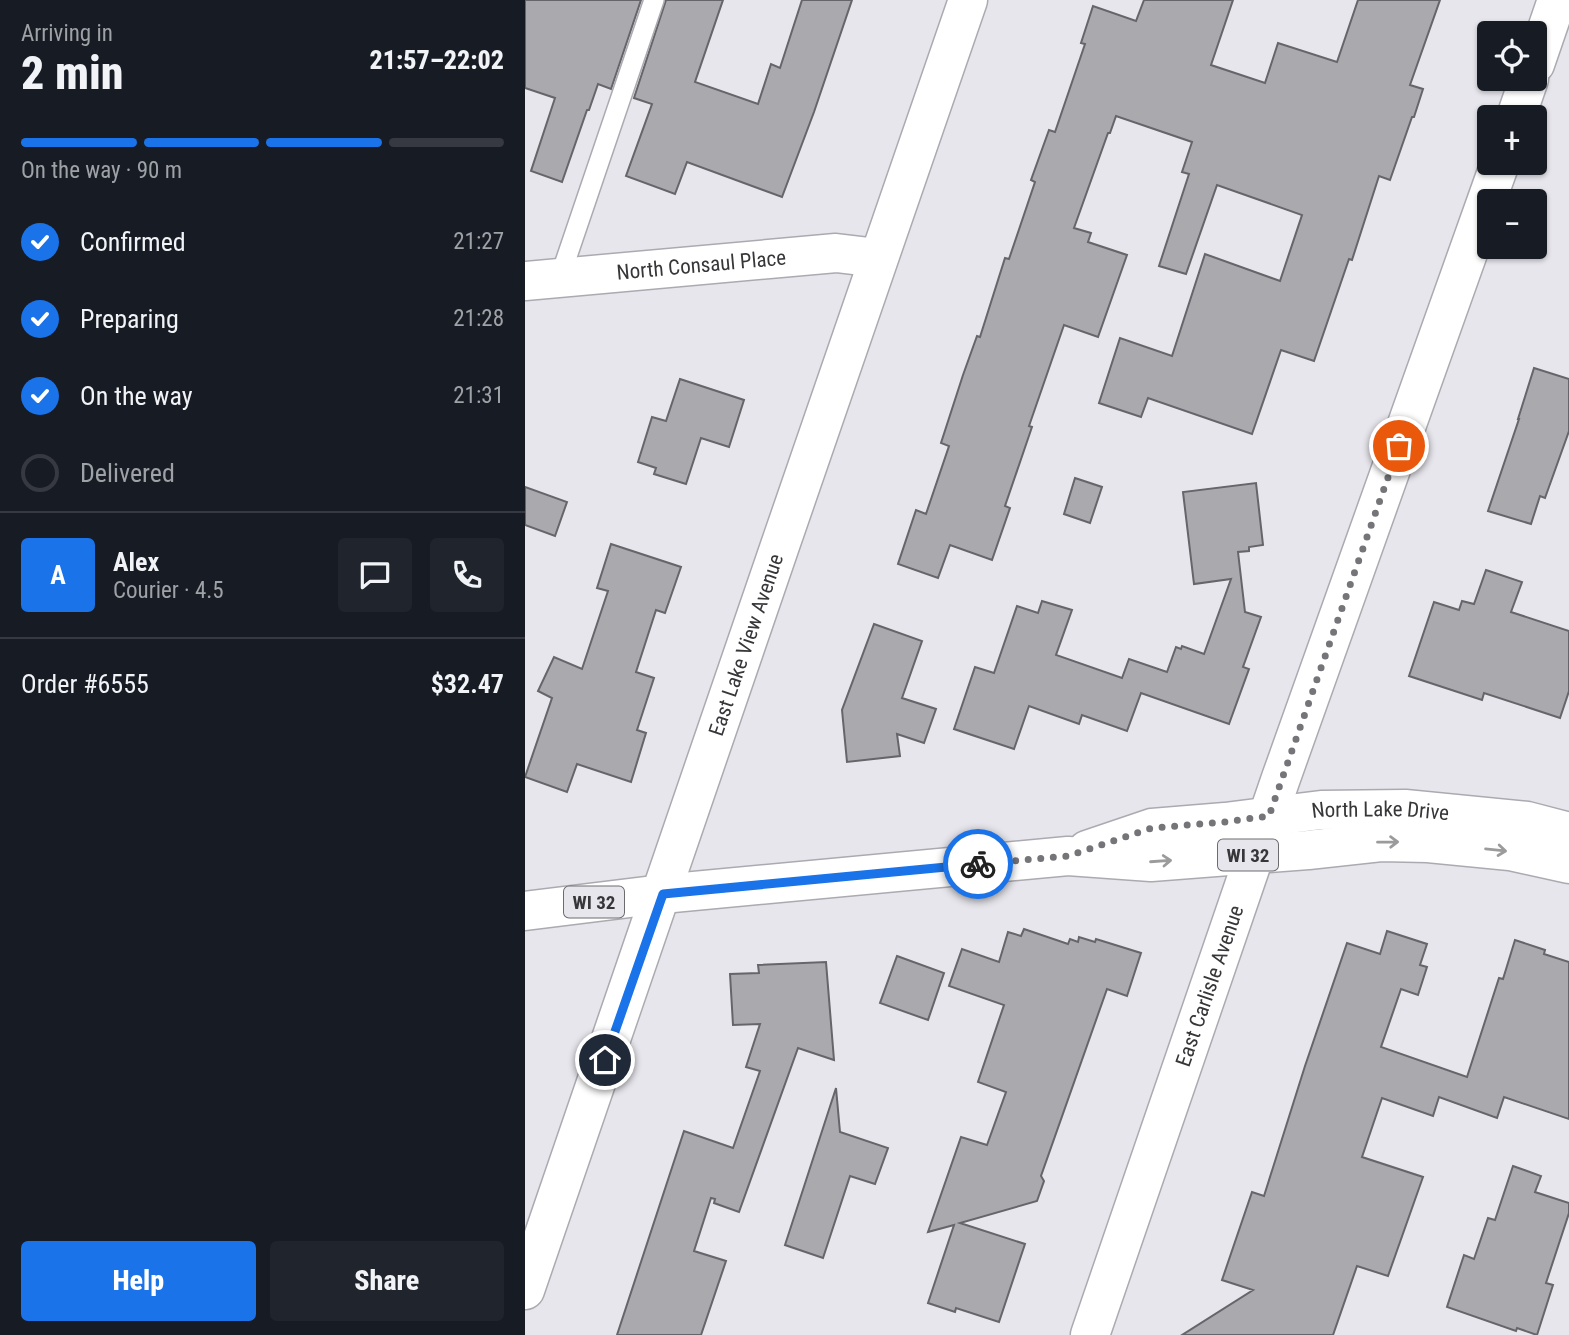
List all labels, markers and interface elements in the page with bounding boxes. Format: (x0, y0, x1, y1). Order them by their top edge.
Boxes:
text: Arriving in (21, 20, 113, 47)
map controls (1477, 21, 1547, 259)
button: locate (1477, 21, 1547, 91)
text: 21:57–22:02 (370, 45, 504, 75)
text: 2 min (21, 46, 124, 100)
button: + (1477, 105, 1547, 175)
text: On the way · 90 m (21, 157, 182, 184)
button: − (1477, 189, 1547, 259)
icon: check (21, 223, 59, 261)
text: Confirmed (80, 227, 186, 257)
text: 21:27 (453, 228, 504, 255)
street label: North Consaul Place (616, 246, 787, 285)
icon: check (21, 300, 59, 338)
text: Preparing (80, 304, 179, 334)
text: 21:28 (453, 305, 504, 332)
icon: check (21, 377, 59, 415)
text: On the way (80, 381, 193, 411)
text: 21:31 (453, 382, 504, 409)
pin (1369, 416, 1429, 476)
icon: bag (1380, 427, 1418, 465)
text: Delivered (80, 458, 175, 488)
button: chat (338, 538, 412, 612)
button: phone (430, 538, 504, 612)
text: Alex (113, 547, 159, 577)
street label: East Lake View Avenue (704, 551, 788, 739)
text: A (50, 560, 66, 590)
text: Courier · 4.5 (113, 577, 224, 604)
text: Order #6555 (21, 669, 149, 699)
text: $32.47 (431, 669, 504, 699)
street label: North Lake Drive (1310, 797, 1450, 825)
courier (943, 829, 1013, 899)
one-way arrow (1376, 835, 1399, 849)
road number: WI 32 (1218, 840, 1278, 870)
one-way arrow (1484, 844, 1507, 857)
icon: bike (959, 845, 997, 883)
one-way arrow (1149, 854, 1172, 867)
road number: WI 32 (564, 887, 624, 918)
street label: East Carlisle Avenue (1171, 902, 1248, 1070)
pin (575, 1030, 635, 1090)
icon: home (586, 1041, 624, 1079)
button: Help (21, 1241, 256, 1321)
button: Share (270, 1241, 504, 1321)

